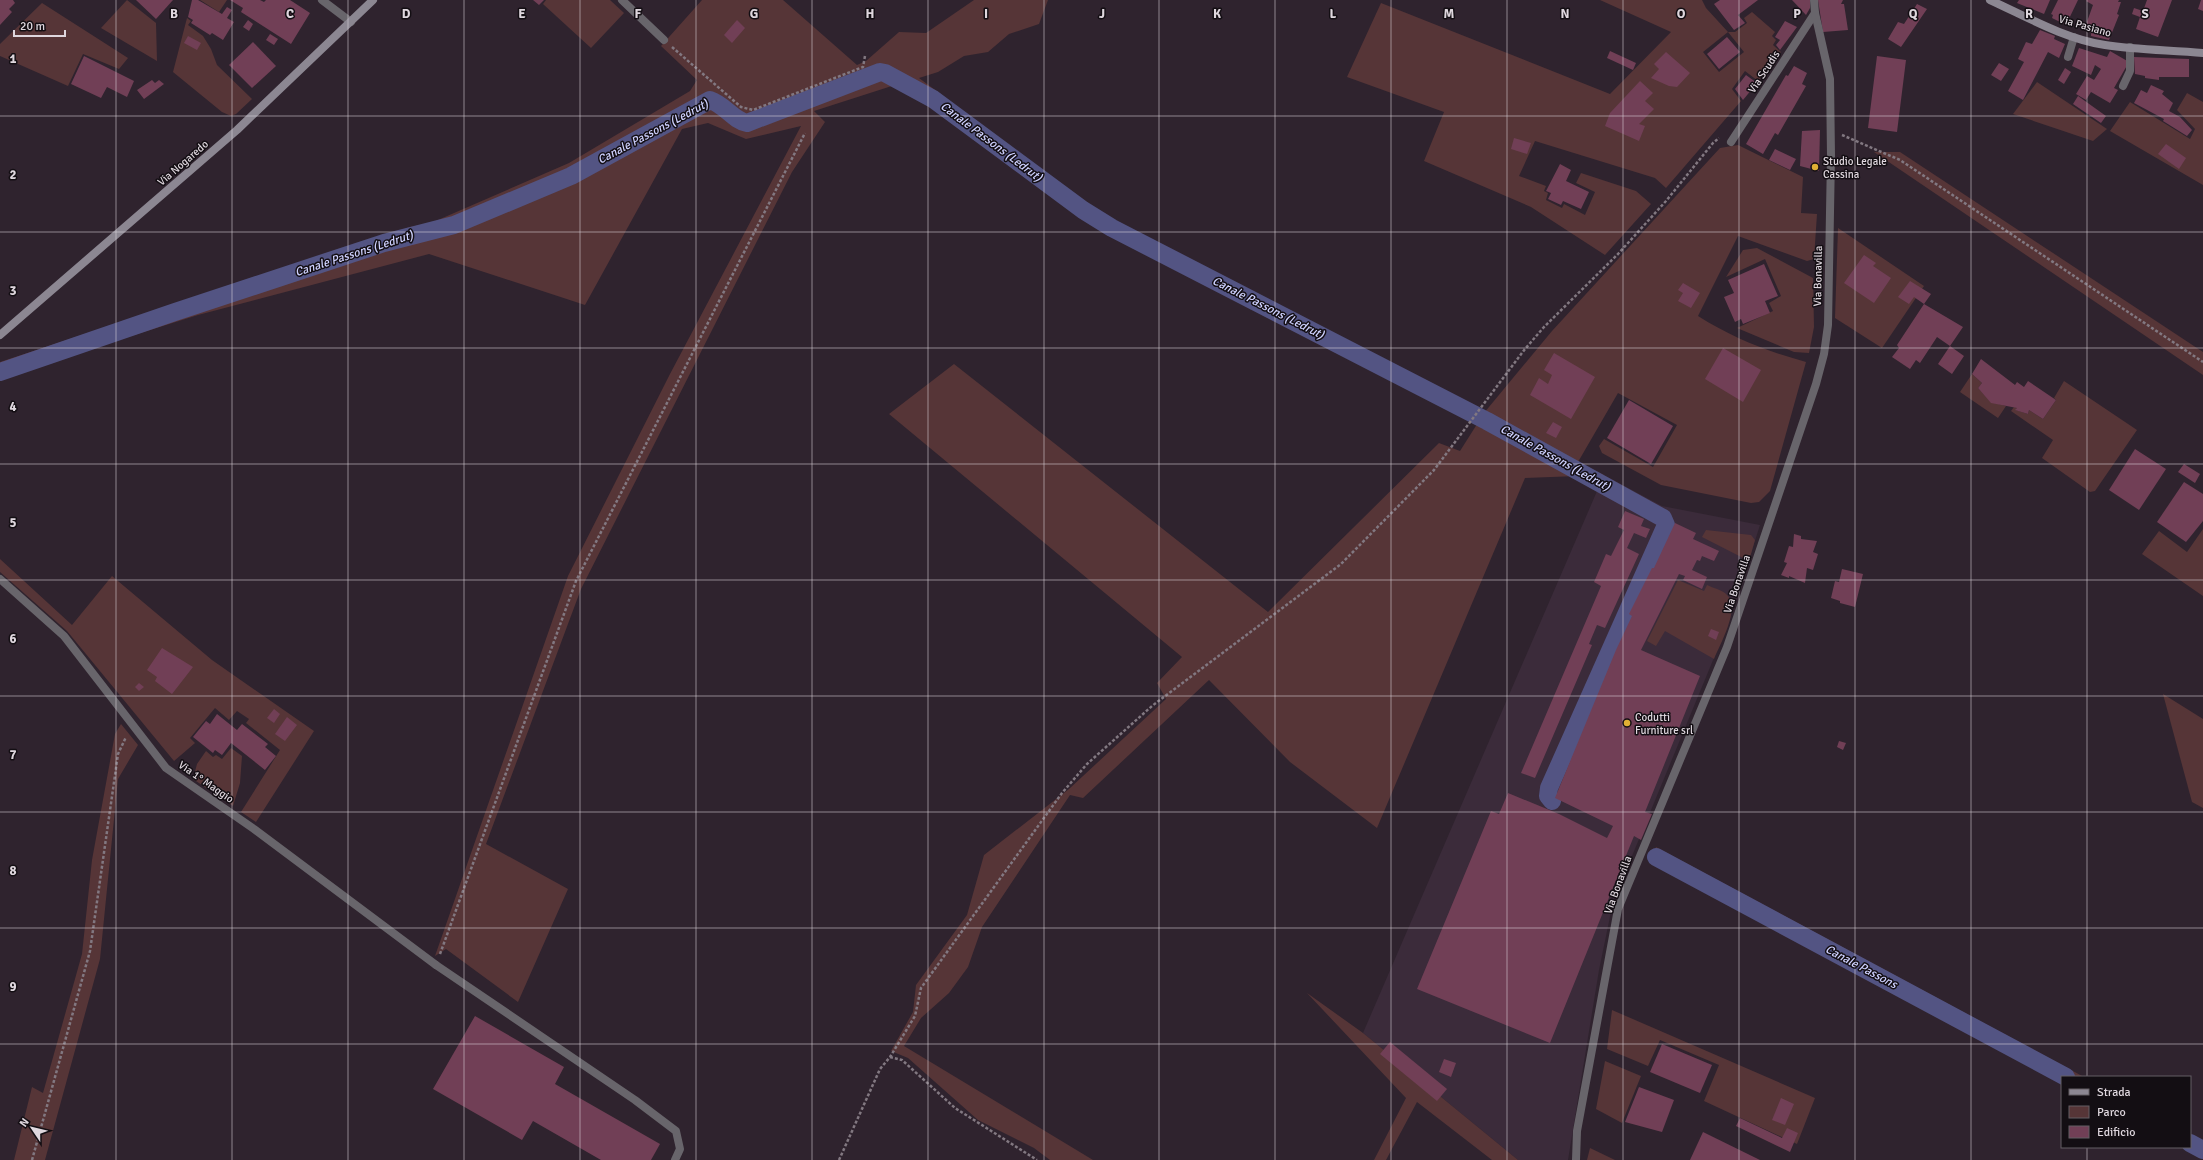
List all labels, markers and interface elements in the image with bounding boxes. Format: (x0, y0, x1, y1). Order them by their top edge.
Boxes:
text: B (170, 6, 178, 22)
text: C (286, 6, 294, 22)
text: D (402, 6, 411, 22)
text: E (518, 6, 526, 22)
text: F (635, 6, 642, 22)
text: G (750, 6, 758, 22)
text: H (866, 6, 874, 22)
text: I (984, 6, 988, 22)
text: J (1099, 6, 1105, 22)
text: K (1213, 6, 1221, 22)
text: L (1330, 6, 1337, 22)
text: M (1444, 6, 1455, 22)
text: N (1560, 6, 1570, 22)
text: O (1677, 6, 1686, 22)
text: P (1793, 6, 1801, 22)
text: Q (1909, 6, 1918, 22)
text: R (2025, 6, 2033, 22)
text: S (2141, 6, 2149, 22)
scale bar (14, 12, 65, 38)
street label: Via Pasiano (2057, 12, 2113, 40)
text: 20 m (20, 19, 45, 34)
street label: Via Scudis (1745, 48, 1783, 96)
text: 1 (9, 51, 17, 67)
water label: Canale Passons (Ledrut) (595, 96, 712, 168)
water label: Canale Passons (Ledrut) (937, 99, 1046, 186)
street label: Via Nogaredo (155, 137, 211, 188)
place label: Studio Legale Cassina (1823, 155, 1887, 181)
marker: Studio Legale Cassina (1810, 162, 1820, 172)
text: 2 (9, 167, 17, 183)
water label: Canale Passons (Ledrut) (293, 228, 416, 280)
street label: Via Bonavilla (1811, 245, 1825, 307)
water label: Canale Passons (Ledrut) (1210, 273, 1327, 343)
text: 3 (9, 283, 17, 299)
text: 4 (9, 399, 17, 415)
water label: Canale Passons (Ledrut) (1497, 422, 1613, 495)
text: 5 (9, 515, 17, 531)
street label: Via Bonavilla (1721, 553, 1753, 615)
text: 6 (9, 631, 17, 647)
place label: Codutti Furniture srl (1635, 711, 1693, 737)
marker: Codutti Furniture srl (1622, 718, 1632, 728)
text: 7 (9, 747, 17, 763)
street label: Via 1° Maggio (176, 758, 236, 806)
street label: Via Bonavilla (1601, 854, 1635, 916)
text: 8 (9, 863, 17, 879)
water label: Canale Passons (1823, 942, 1901, 993)
text: 9 (9, 979, 17, 995)
legend (2061, 1076, 2191, 1148)
text: Strada (2097, 1085, 2131, 1100)
text: Parco (2097, 1105, 2126, 1120)
north arrow (12, 1108, 52, 1148)
text: N (17, 1116, 32, 1129)
text: Edificio (2097, 1125, 2135, 1140)

